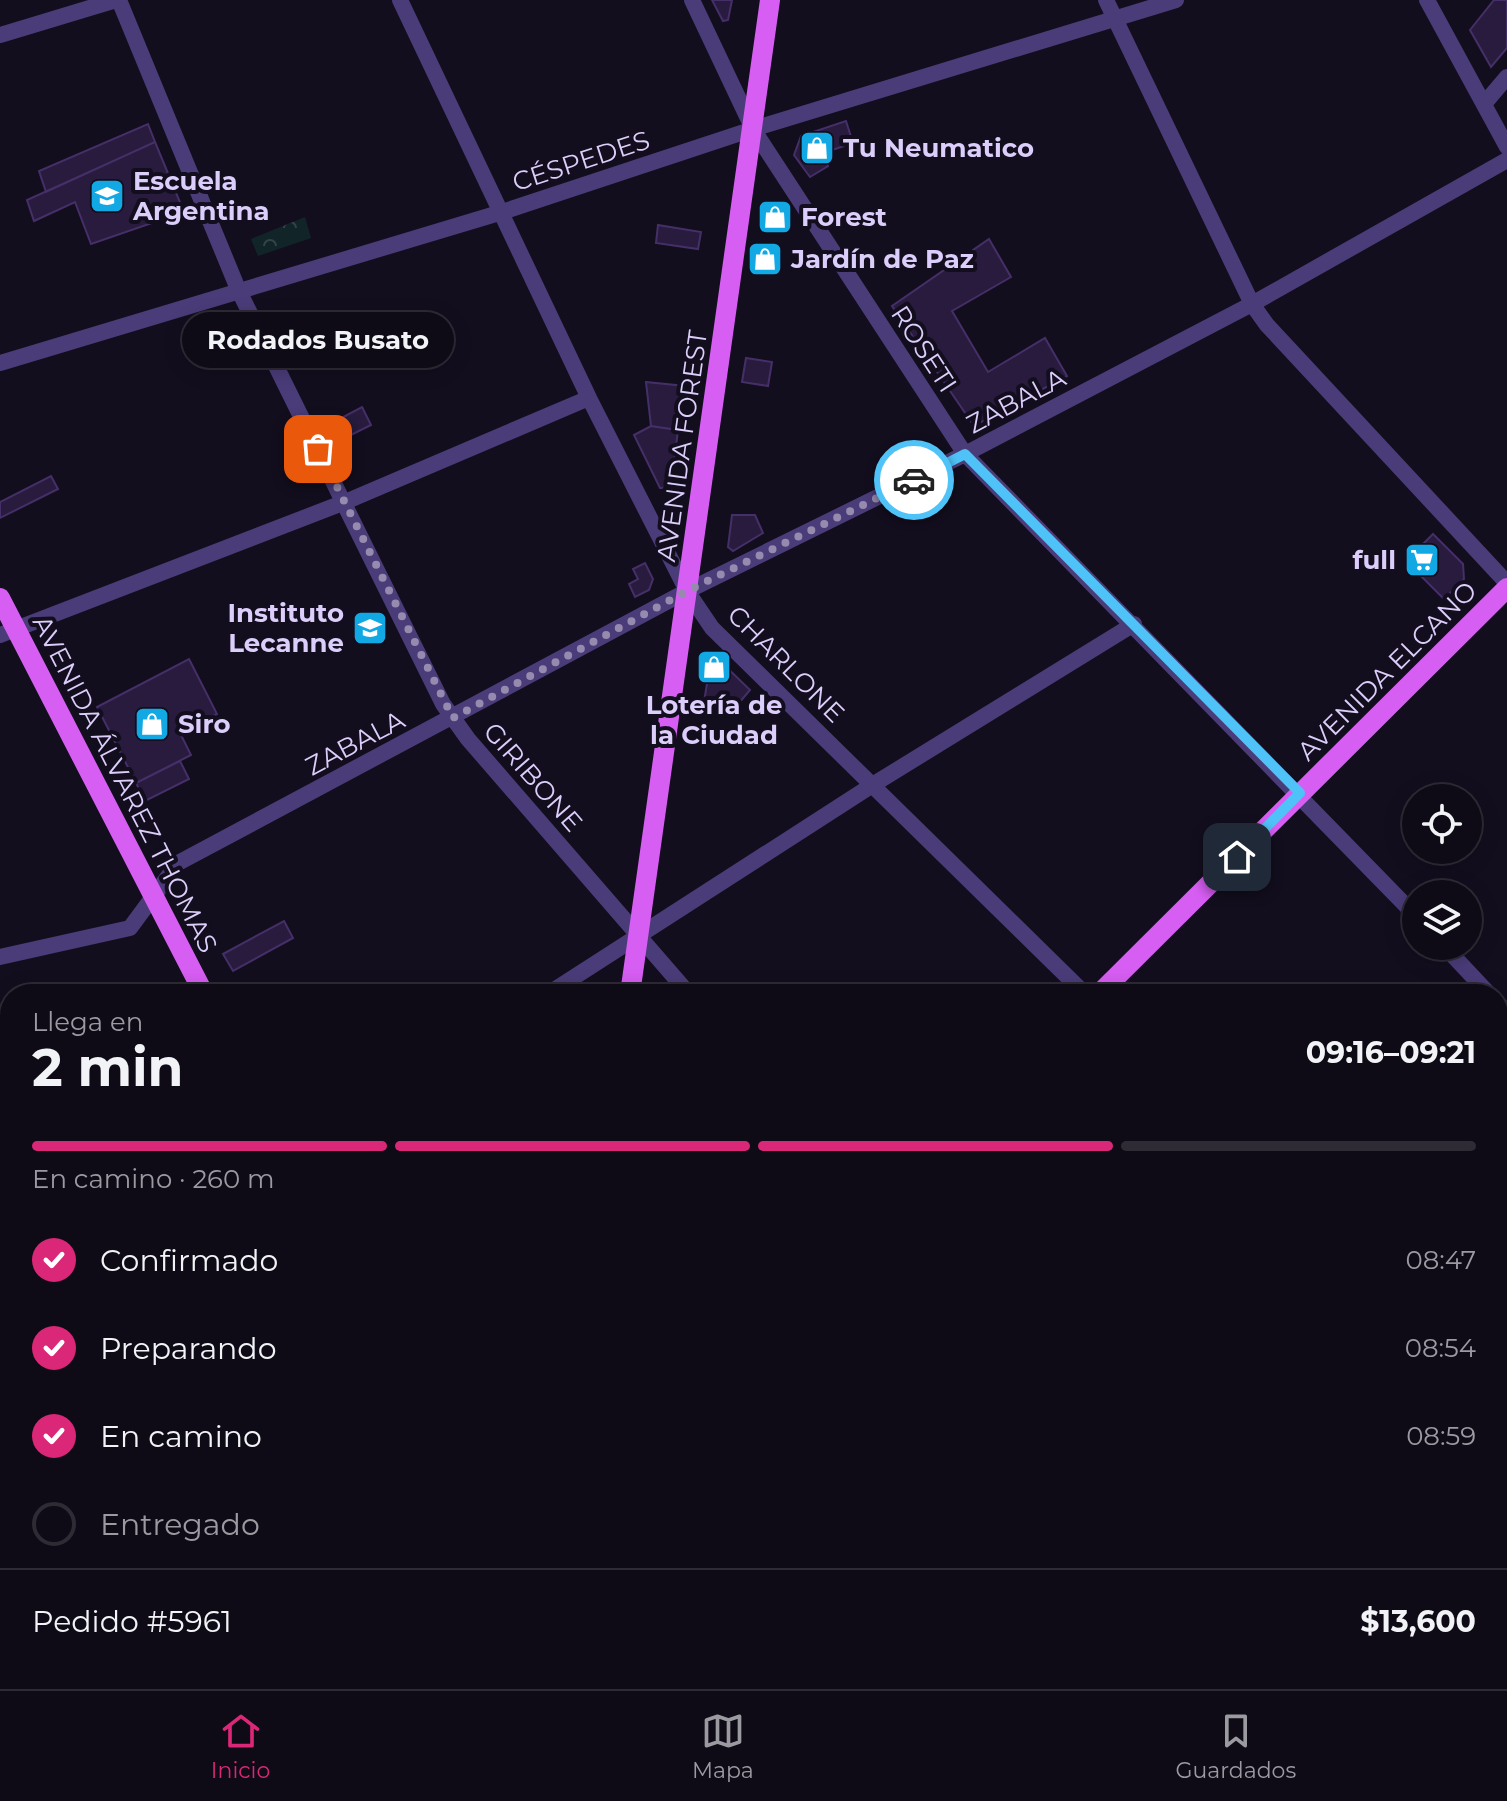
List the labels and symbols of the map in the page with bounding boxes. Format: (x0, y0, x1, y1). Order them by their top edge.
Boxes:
street label: CÉSPEDES (508, 124, 654, 198)
shop icon: Tu Neumatico (798, 129, 836, 167)
place label: Tu Neumatico (843, 132, 1034, 164)
place label: Escuela Argentina (132, 165, 270, 227)
school or university icon: Escuela Argentina (88, 177, 126, 215)
shop icon: Forest (756, 198, 794, 236)
place label: Forest (801, 201, 887, 233)
shop icon: Jardín de Paz (746, 240, 784, 278)
place label: Jardín de Paz (790, 243, 974, 275)
street label: ROSETI (884, 300, 964, 398)
callout: Rodados Busato (182, 313, 454, 369)
street label: AVENIDA FOREST (650, 328, 714, 564)
street label: ZABALA (961, 361, 1071, 440)
pin (284, 415, 352, 483)
courier (874, 440, 954, 520)
supermarket icon: full (1403, 541, 1441, 579)
place label: full (1352, 544, 1396, 576)
street label: AVENIDA ELCANO (1291, 575, 1483, 767)
place label: Instituto Lecanne (227, 597, 344, 659)
street label: CHARLONE (721, 599, 851, 729)
school or university icon: Instituto Lecanne (351, 609, 389, 647)
street label: AVENIDA ÁLVAREZ THOMAS (26, 610, 224, 958)
shop icon: Lotería de la Ciudad (695, 648, 733, 686)
place label: Lotería de la Ciudad (646, 689, 782, 751)
street label: ZABALA (300, 703, 410, 782)
shop icon: Siro (133, 705, 171, 743)
place label: Siro (178, 708, 230, 740)
street label: GIRIBONE (477, 716, 589, 838)
pin (1203, 823, 1271, 891)

